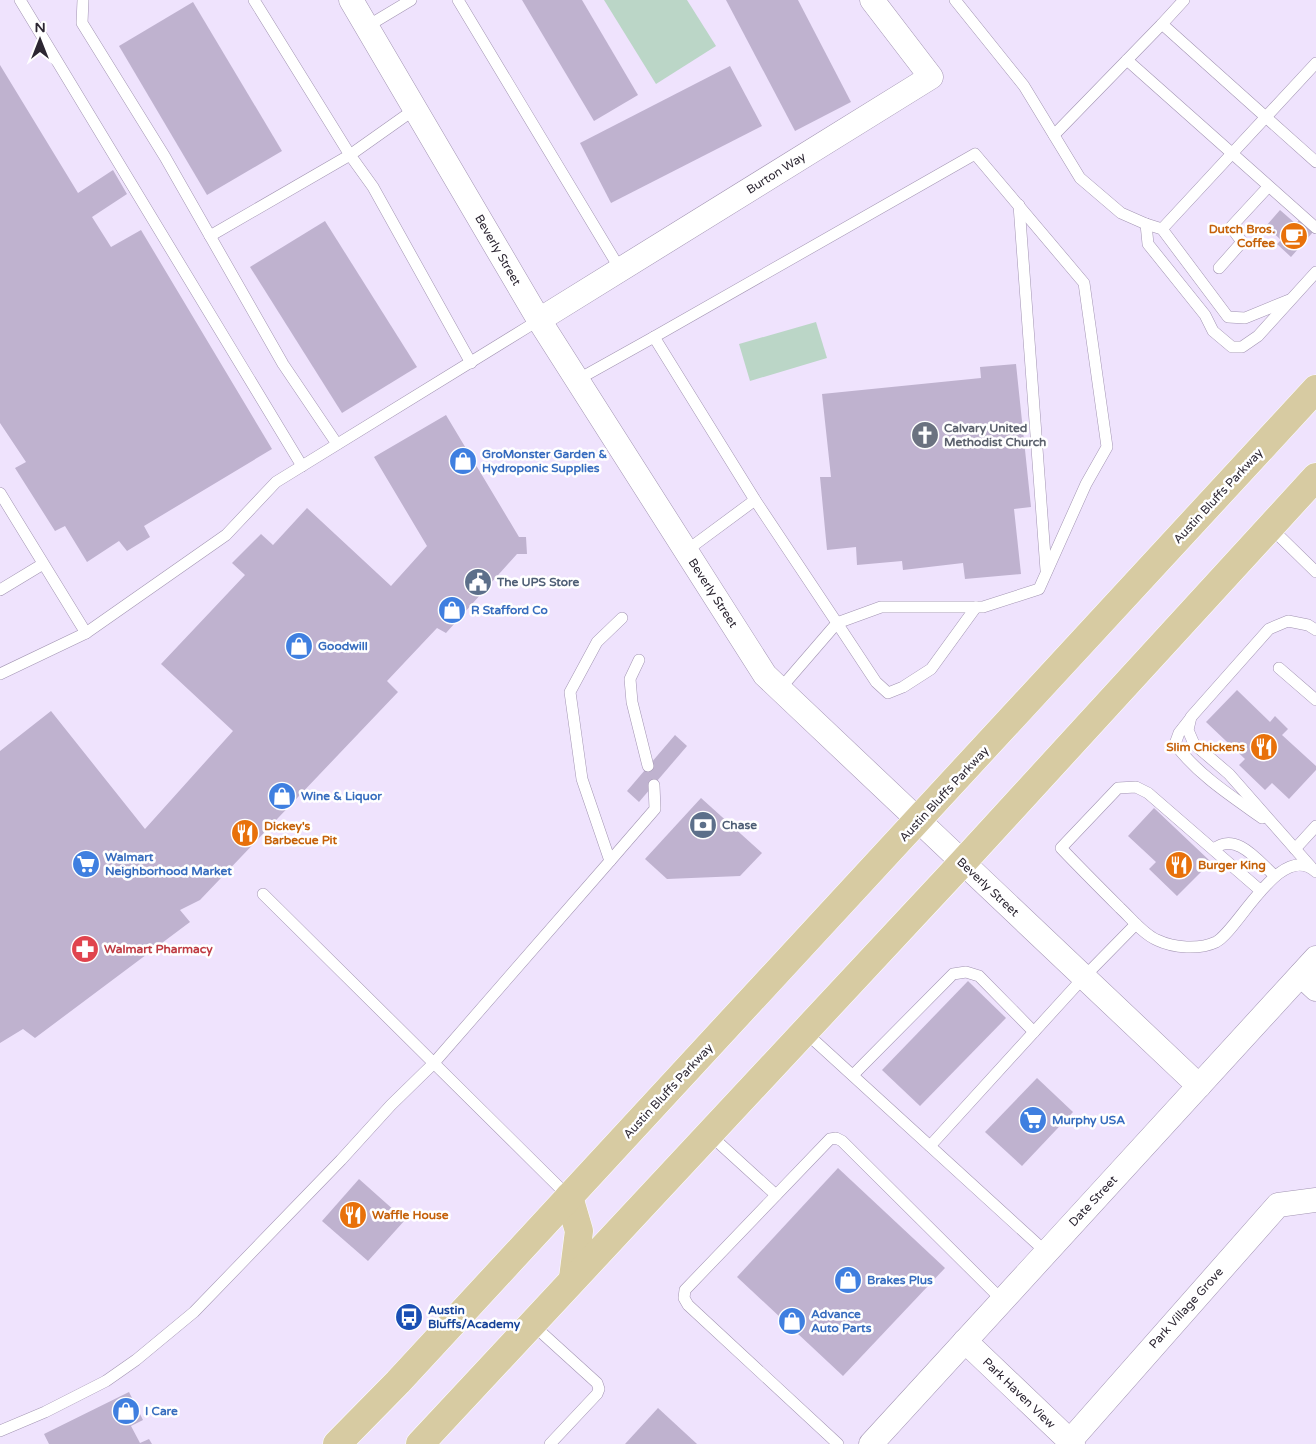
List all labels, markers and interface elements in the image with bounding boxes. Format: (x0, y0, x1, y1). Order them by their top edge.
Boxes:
north arrow (15, 15, 65, 65)
text: N (34, 19, 46, 36)
street label: Burton Way (744, 149, 809, 197)
street label: Beverly Street (472, 212, 524, 288)
cafe icon: Dutch Bros. Coffee (1279, 221, 1309, 251)
place label: Dutch Bros. Coffee (1209, 222, 1275, 250)
church icon: Calvary United Methodist Church (910, 420, 940, 450)
place label: Calvary United Methodist Church (944, 421, 1046, 449)
street label: Austin Bluffs Parkway (1170, 445, 1266, 546)
shop icon: GroMonster Garden & Hydroponic Supplies (448, 446, 478, 476)
place label: GroMonster Garden & Hydroponic Supplies (482, 447, 607, 476)
street label: Beverly Street (685, 556, 741, 630)
public building icon: The UPS Store (463, 567, 493, 597)
place label: The UPS Store (496, 575, 579, 589)
shop icon: R Stafford Co (437, 595, 467, 625)
place label: R Stafford Co (471, 603, 548, 617)
shop icon: Goodwill (284, 631, 314, 661)
place label: Goodwill (318, 639, 368, 653)
restaurant icon: Slim Chickens (1249, 732, 1279, 762)
place label: Slim Chickens (1166, 740, 1245, 754)
street label: Austin Bluffs Parkway (896, 743, 992, 844)
shop icon: Wine & Liquor (267, 781, 297, 811)
place label: Wine & Liquor (301, 789, 382, 804)
bank icon: Chase (688, 810, 718, 840)
restaurant icon: Dickey's Barbecue Pit (230, 818, 260, 848)
place label: Chase (722, 818, 757, 832)
place label: Dickey's Barbecue Pit (264, 819, 338, 847)
supermarket icon: Walmart Neighborhood Market (71, 849, 101, 879)
place label: Walmart Neighborhood Market (105, 850, 232, 879)
restaurant icon: Burger King (1164, 850, 1194, 880)
street label: Beverly Street (954, 855, 1022, 920)
place label: Burger King (1198, 858, 1266, 873)
pharmacy icon: Walmart Pharmacy (70, 934, 100, 964)
place label: Walmart Pharmacy (104, 942, 213, 957)
street label: Austin Bluffs Parkway (620, 1040, 716, 1141)
supermarket icon: Murphy USA (1018, 1105, 1048, 1135)
place label: Murphy USA (1052, 1113, 1125, 1128)
street label: Date Street (1066, 1172, 1120, 1229)
restaurant icon: Waffle House (338, 1200, 368, 1230)
place label: Waffle House (372, 1208, 449, 1222)
shop icon: Brakes Plus (833, 1265, 863, 1295)
street label: Park Village Grove (1146, 1265, 1226, 1351)
place label: Brakes Plus (867, 1273, 933, 1287)
bus stop icon: Austin Bluffs/Academy (394, 1302, 424, 1332)
place label: Austin Bluffs/Academy (428, 1303, 521, 1332)
shop icon: Advance Auto Parts (777, 1306, 807, 1336)
place label: Advance Auto Parts (811, 1307, 872, 1335)
street label: Park Haven View (980, 1355, 1059, 1432)
shop icon: I Care (111, 1396, 141, 1426)
place label: I Care (145, 1404, 178, 1418)

